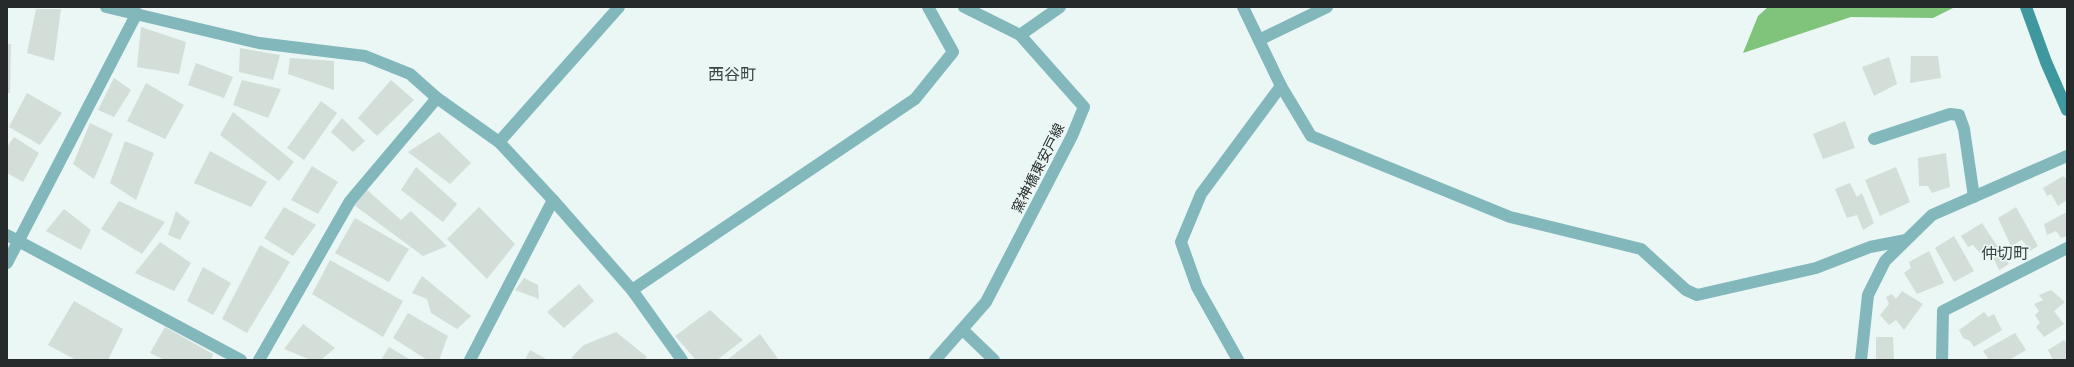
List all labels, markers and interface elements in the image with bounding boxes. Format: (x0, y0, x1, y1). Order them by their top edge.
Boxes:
district label: 西谷町 (708, 64, 756, 84)
street label: 窯神橋東安戸線 (1008, 120, 1068, 216)
district label: 仲切町 (1981, 243, 2029, 263)

